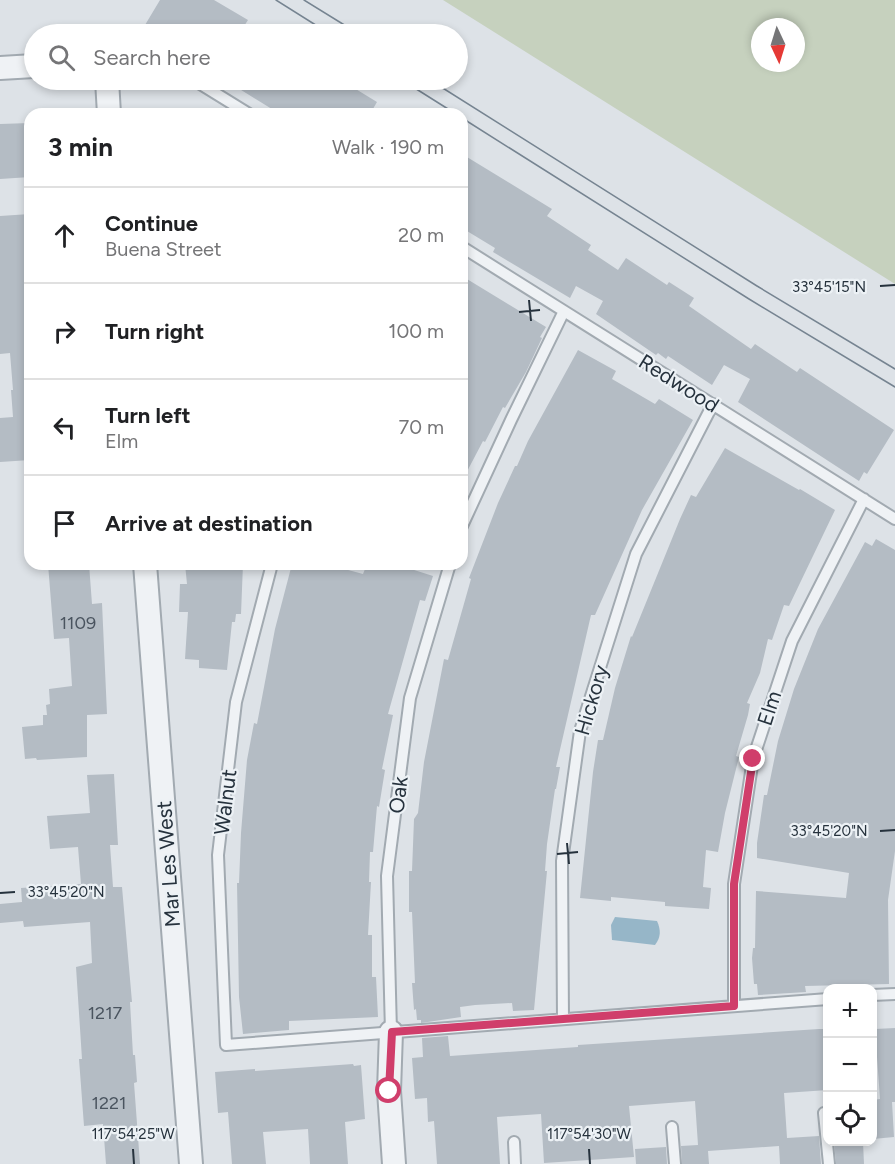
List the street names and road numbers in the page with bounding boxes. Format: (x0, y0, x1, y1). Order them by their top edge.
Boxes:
street label: Redwood (634, 349, 724, 417)
street label: Hickory (569, 662, 613, 738)
street label: Elm (752, 688, 786, 728)
street label: Walnut (209, 768, 241, 836)
street label: Oak (383, 774, 413, 815)
street label: Mar Les West (151, 800, 185, 928)

